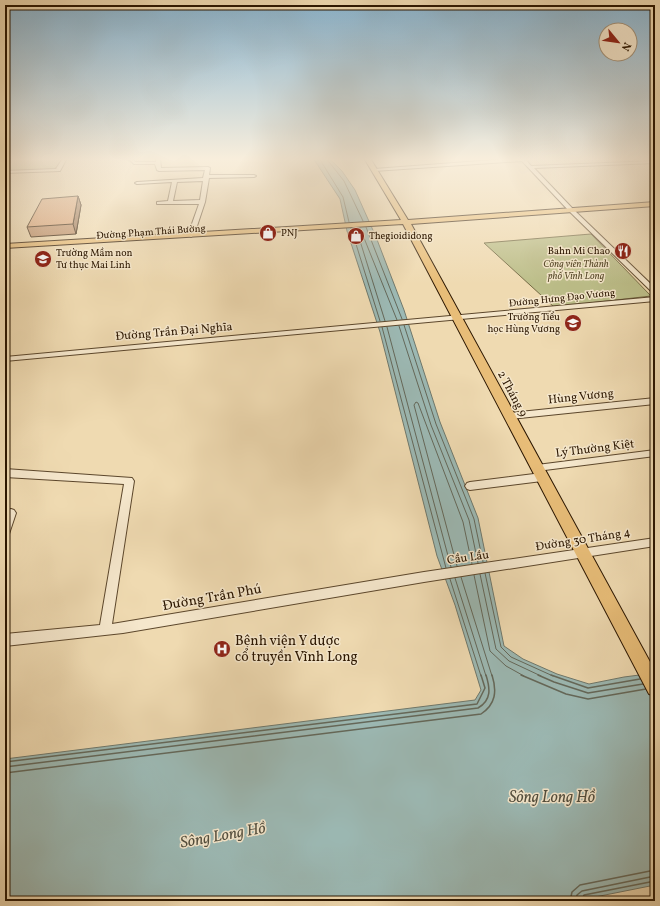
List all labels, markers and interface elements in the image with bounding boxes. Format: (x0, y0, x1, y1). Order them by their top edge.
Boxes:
north arrow (598, 22, 638, 62)
text: N (617, 39, 634, 53)
street label: Đường Phạm Thái Bường (96, 221, 206, 243)
shop icon: PNJ (258, 223, 278, 243)
place label: PNJ (281, 226, 298, 240)
shop icon: Thegioididong (346, 226, 366, 246)
place label: Thegioididong (369, 229, 433, 243)
restaurant icon: Bahn Mi Chao (613, 241, 633, 261)
place label: Bahn Mi Chao (548, 244, 610, 258)
place label: Trường Mầm non Tư thục Mai Linh (56, 246, 133, 272)
school or university icon: Trường Mầm non Tư thục Mai Linh (33, 249, 53, 269)
park label: Công viên Thành phố Vĩnh Long (543, 257, 609, 283)
street label: Đường Hưng Đạo Vương (508, 285, 616, 311)
place label: Trường Tiểu học Hùng Vương (487, 310, 560, 336)
school or university icon: Trường Tiểu học Hùng Vương (563, 313, 583, 333)
street label: Đường Trần Đại Nghĩa (115, 319, 233, 345)
street label: 2 Tháng 9 (493, 368, 531, 420)
street label: Hùng Vương (547, 386, 615, 408)
street label: Lý Thường Kiệt (555, 436, 635, 462)
street label: Đường 30 Tháng 4 (534, 525, 632, 555)
street label: Cầu Lầu (446, 547, 490, 569)
street label: Đường Trần Phú (161, 580, 263, 616)
place label: Bệnh viện Y dược cổ truyền Vĩnh Long (235, 632, 358, 667)
hospital icon: Bệnh viện Y dược cổ truyền Vĩnh Long (212, 639, 232, 659)
water label: Sông Long Hồ (509, 787, 596, 809)
water label: Sông Long Hồ (179, 818, 268, 854)

